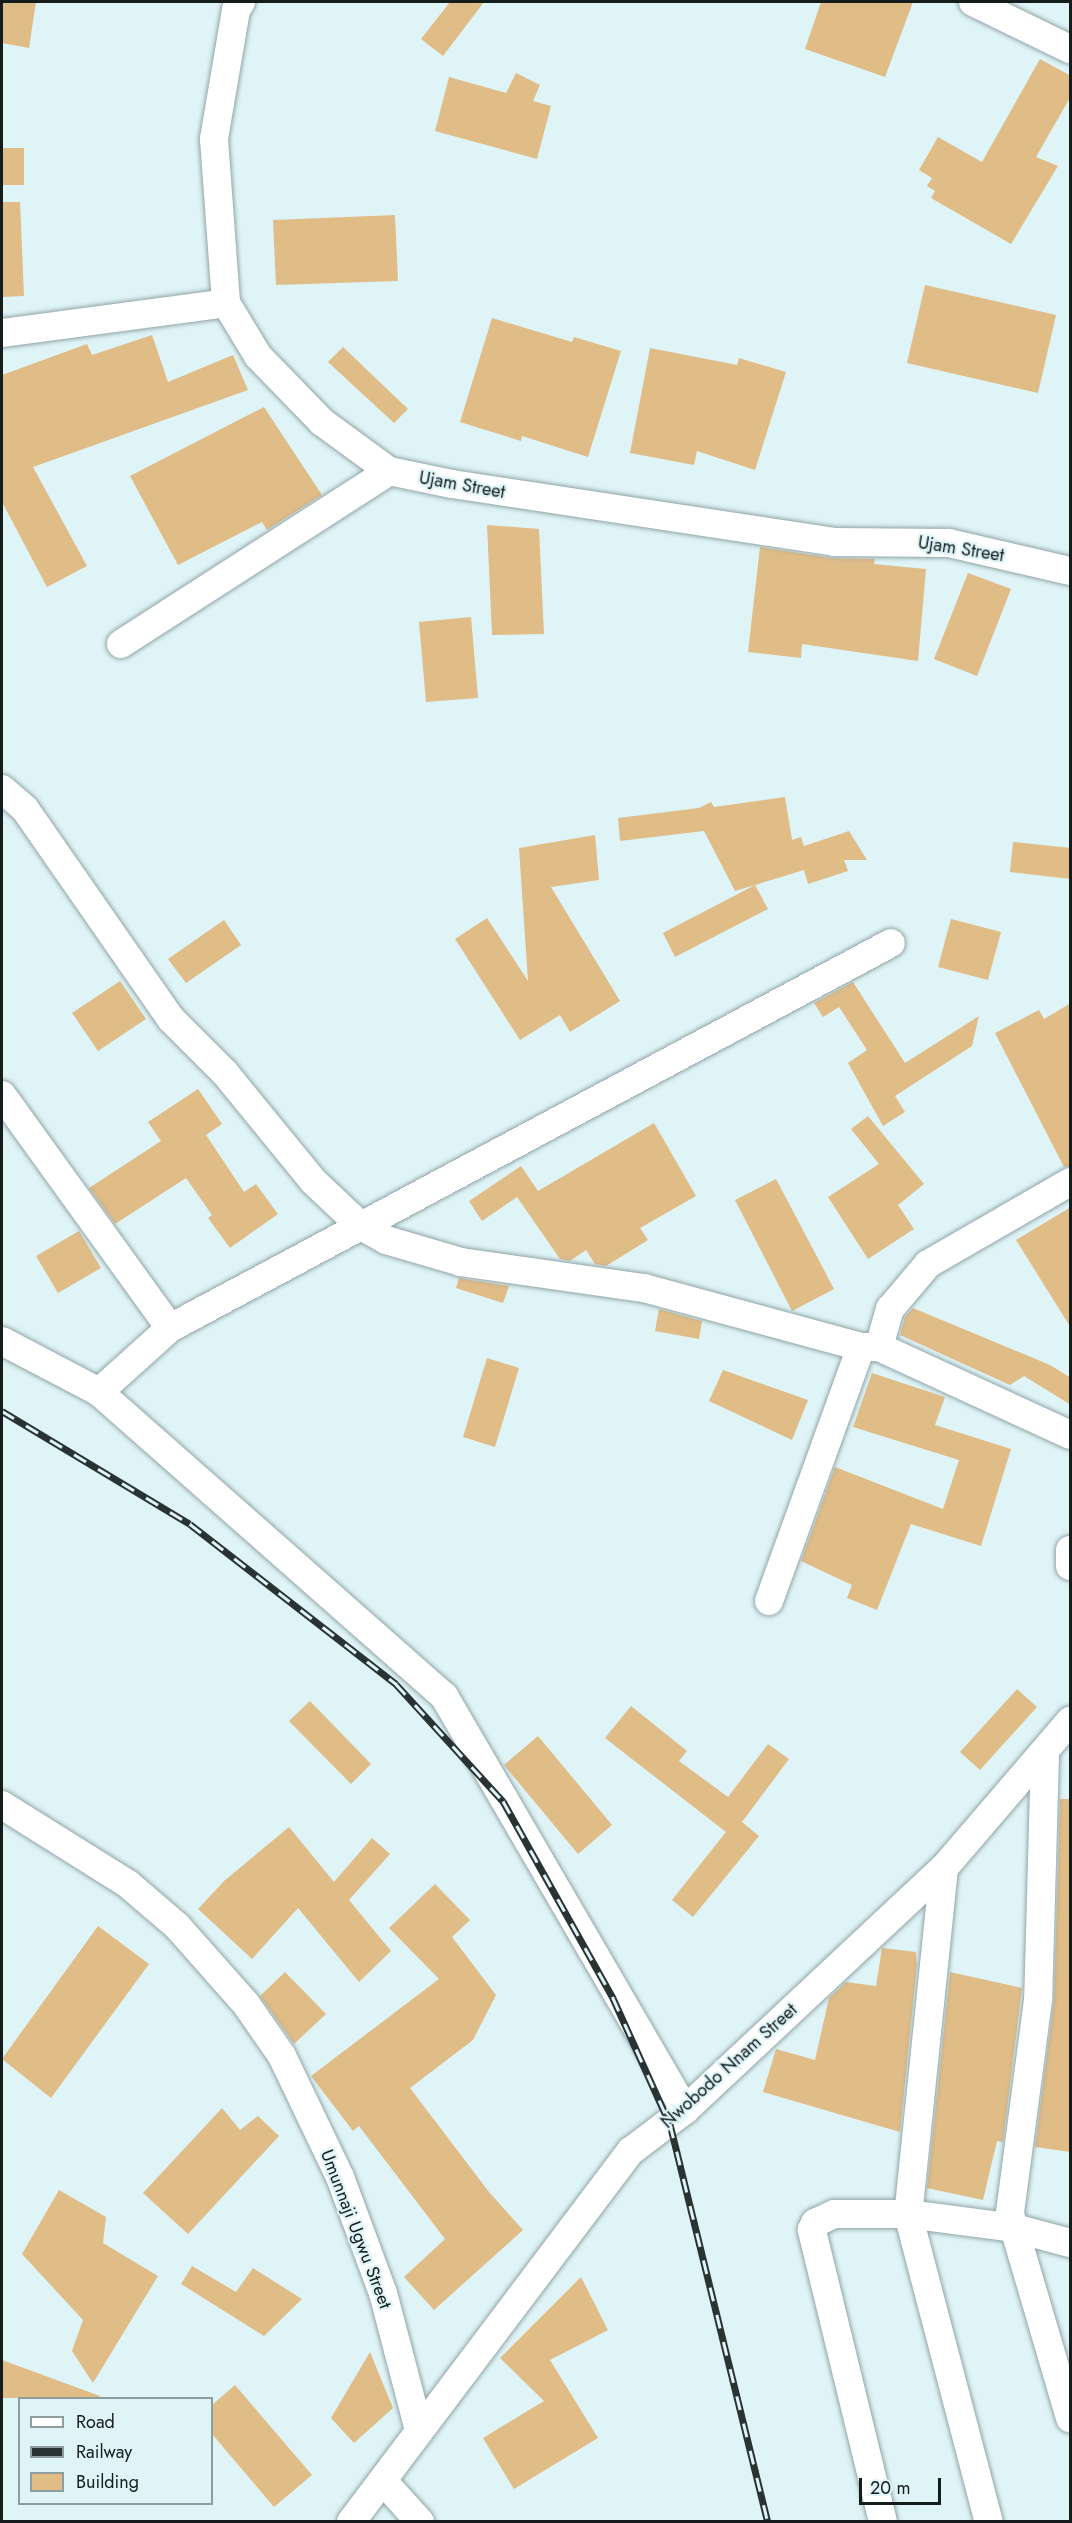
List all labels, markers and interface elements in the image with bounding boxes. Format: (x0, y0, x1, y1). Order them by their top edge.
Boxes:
street label: Ujam Street (417, 467, 507, 503)
street label: Ujam Street (916, 532, 1006, 566)
street label: Nwobodo Nnam Street (656, 1999, 802, 2133)
street label: Umunnaji Ugwu Street (316, 2146, 396, 2312)
legend (18, 2397, 213, 2505)
text: Road (76, 2409, 115, 2435)
text: Railway (76, 2439, 132, 2465)
scale bar (862, 2466, 944, 2504)
text: Building (76, 2469, 139, 2495)
text: 20 m (870, 2475, 910, 2501)

